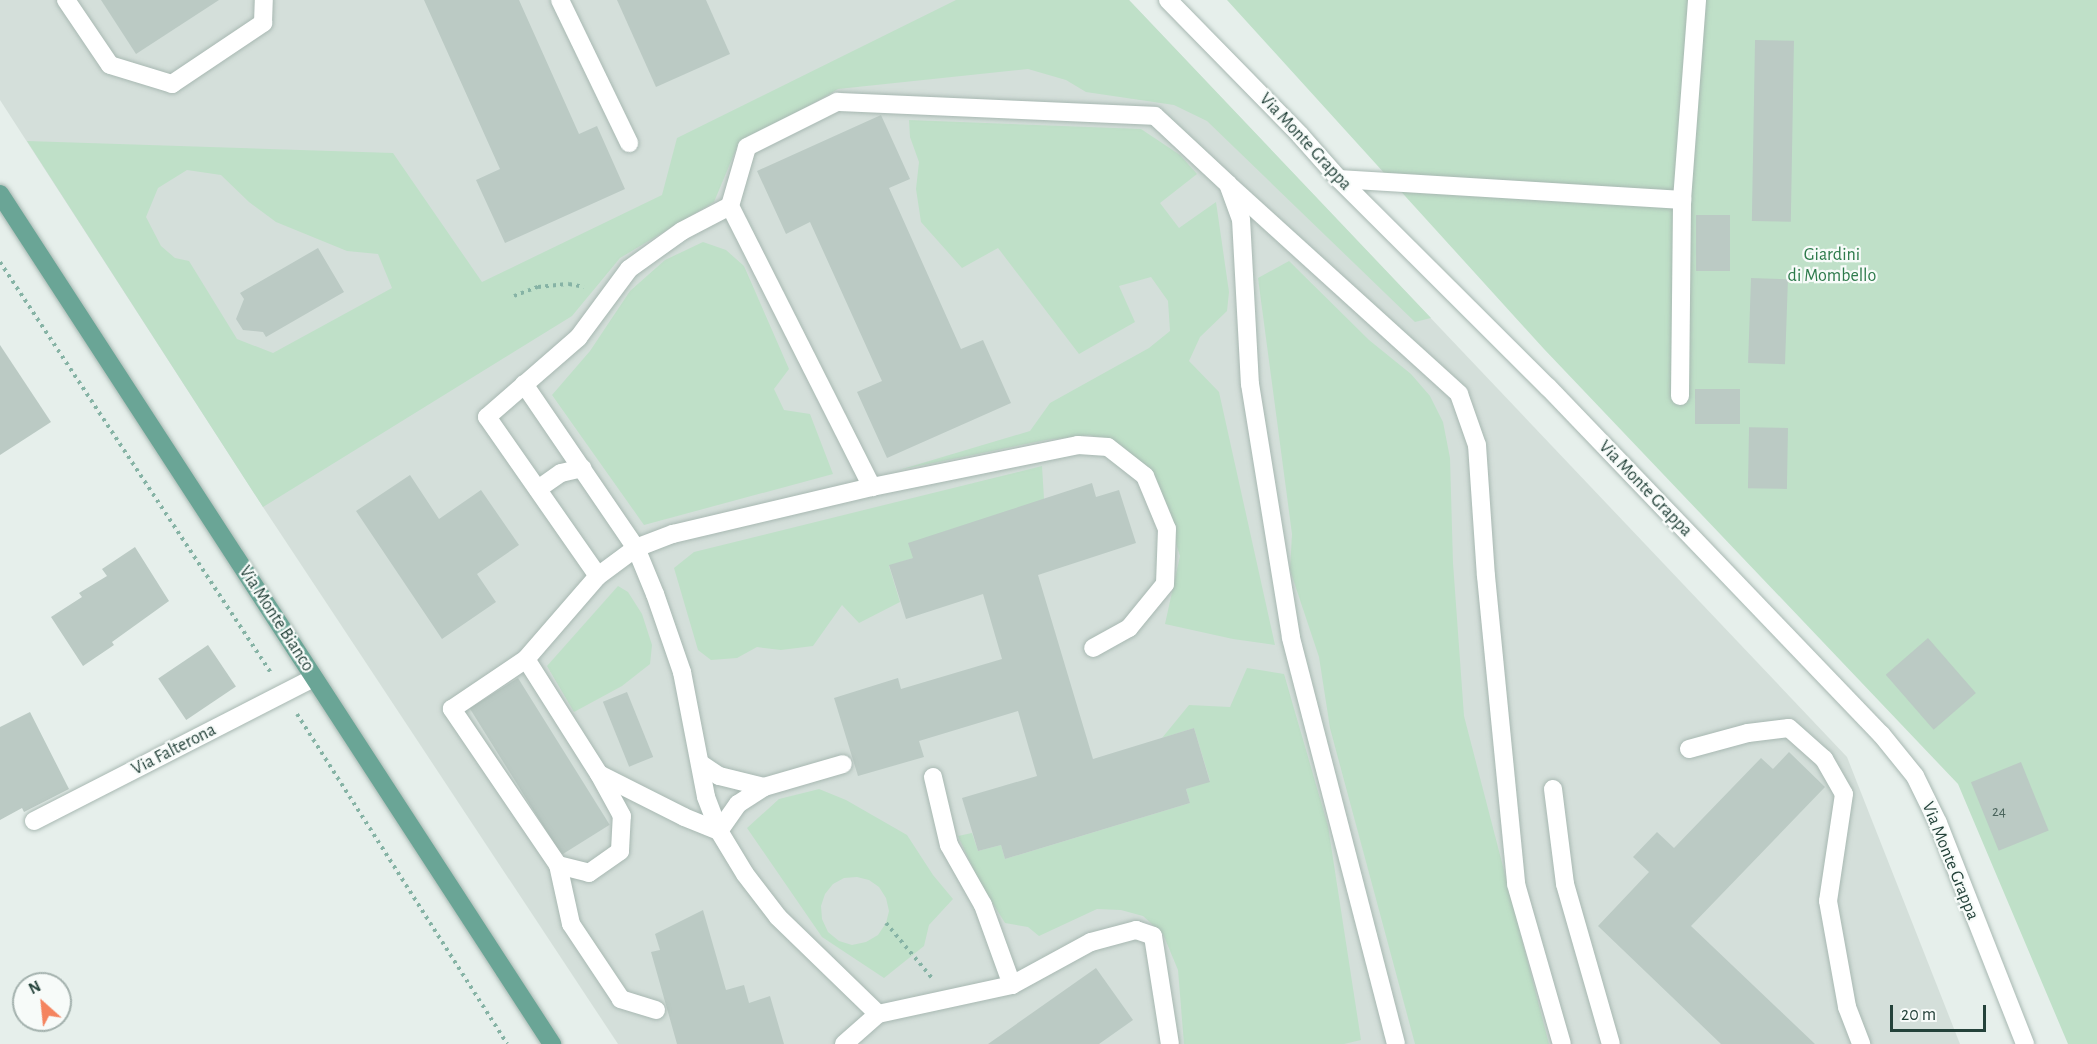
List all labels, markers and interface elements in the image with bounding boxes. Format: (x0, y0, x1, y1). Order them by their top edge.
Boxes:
street label: Via Monte Grappa (1254, 89, 1356, 195)
park label: Giardini di Mombello (1788, 245, 1876, 288)
street label: Via Monte Grappa (1594, 436, 1696, 542)
street label: Via Monte Bianco (234, 562, 318, 676)
street label: Via Falterona (128, 720, 220, 780)
street label: Via Monte Grappa (1917, 799, 1983, 923)
house number: 24 (1992, 803, 2006, 821)
north arrow (12, 972, 72, 1032)
text: N (26, 978, 43, 997)
scale bar (1893, 993, 1989, 1031)
text: 20 m (1901, 1006, 1936, 1024)

